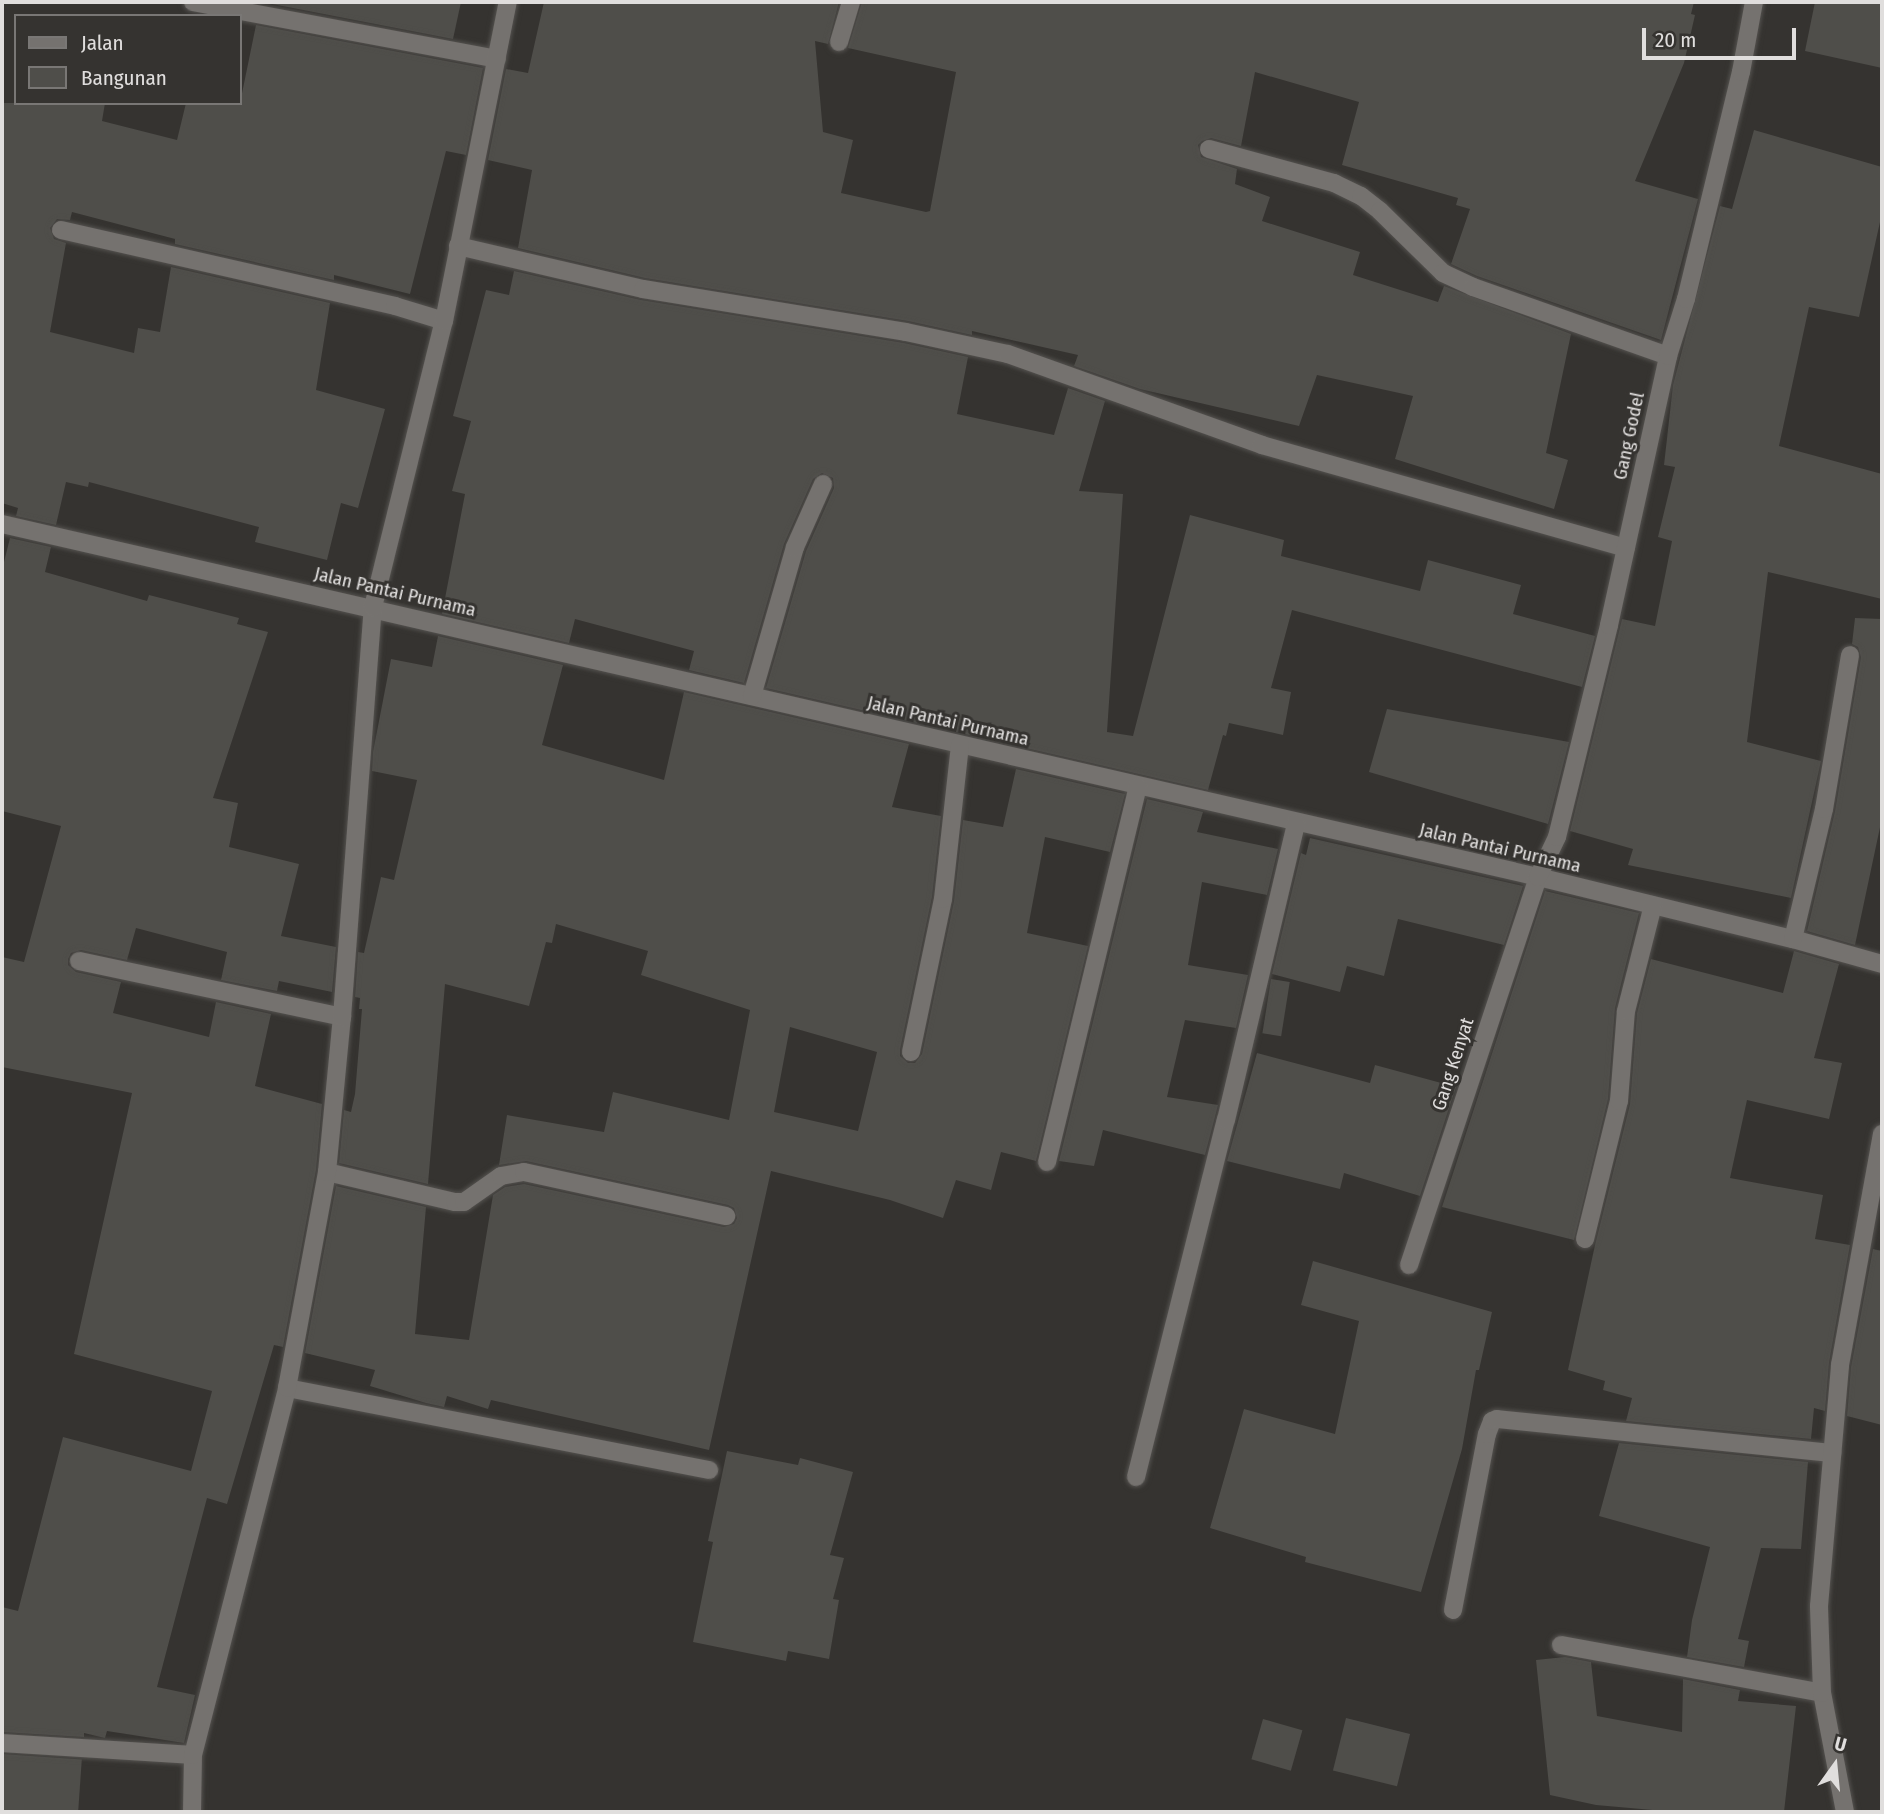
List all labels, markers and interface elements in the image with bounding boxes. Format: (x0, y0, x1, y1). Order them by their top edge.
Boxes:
legend (14, 14, 242, 105)
scale bar (1646, 14, 1800, 58)
text: 20 m (1655, 27, 1696, 53)
text: Jalan (81, 30, 124, 56)
text: Bangunan (81, 65, 167, 91)
street label: Gang Godel (1609, 390, 1649, 482)
street label: Jalan Pantai Purnama (312, 562, 478, 622)
street label: Jalan Pantai Purnama (865, 691, 1031, 751)
street label: Jalan Pantai Purnama (1417, 818, 1583, 878)
street label: Gang Kenyat (1427, 1015, 1479, 1113)
north arrow (1800, 1730, 1870, 1800)
text: U (1832, 1732, 1849, 1757)

